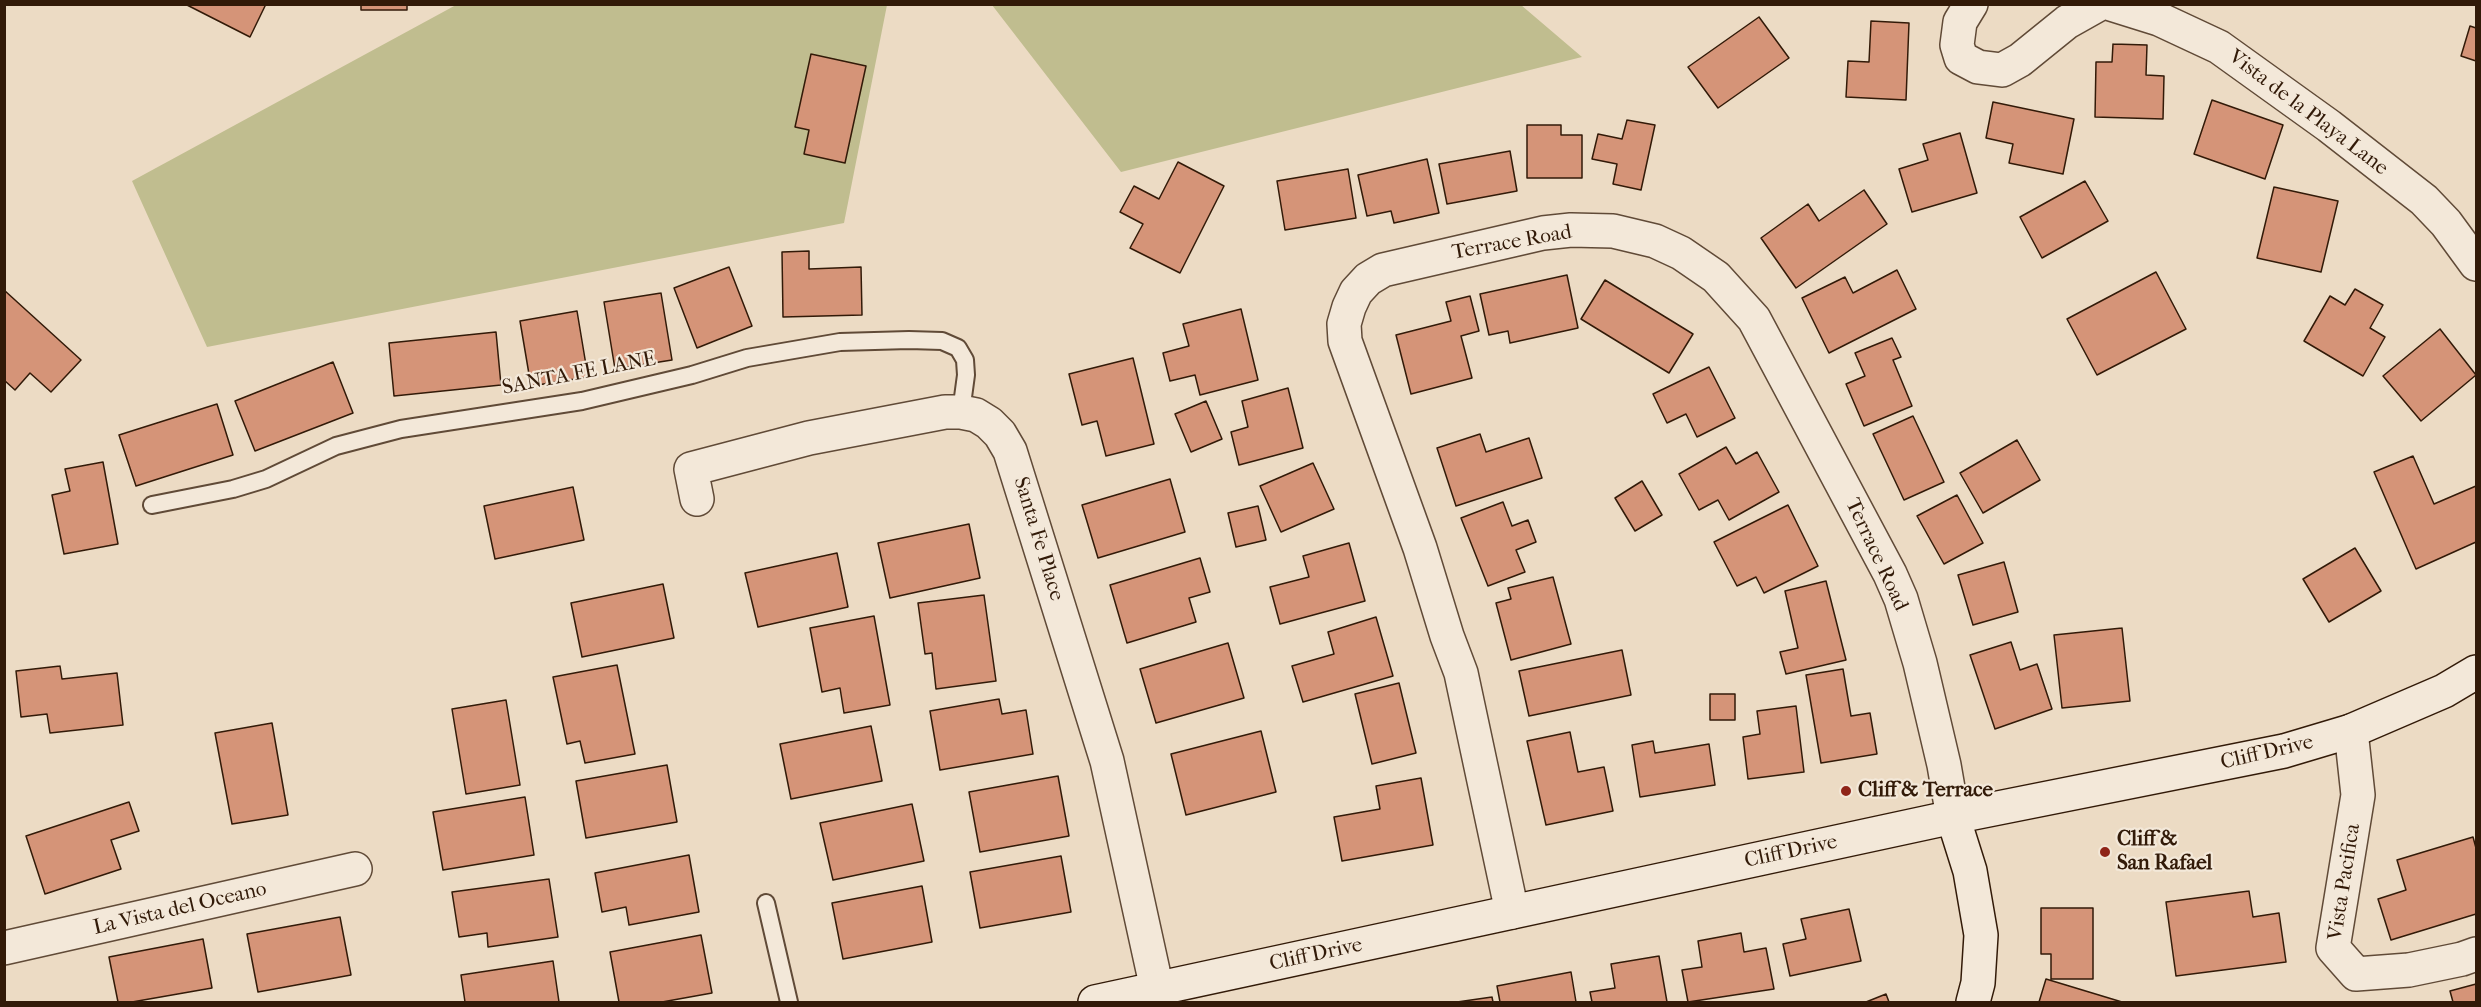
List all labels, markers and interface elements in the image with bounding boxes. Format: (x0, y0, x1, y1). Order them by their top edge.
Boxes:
street label: Vista de la Playa Lane (2223, 45, 2393, 181)
street label: Terrace Road (1450, 220, 1574, 266)
street label: SANTA FE LANE (500, 347, 658, 401)
street label: Santa Fe Place (1007, 474, 1069, 604)
street label: Terrace Road (1839, 495, 1913, 615)
street label: Cliff Drive (2218, 730, 2316, 776)
place label: Cliff & Terrace (1858, 778, 1993, 804)
marker: Cliff & Terrace (1839, 784, 1853, 798)
street label: Vista Pacifica (2323, 822, 2367, 942)
place label: Cliff & San Rafael (2117, 827, 2212, 877)
street label: Cliff Drive (1742, 830, 1840, 874)
marker: Cliff & San Rafael (2098, 845, 2112, 859)
street label: La Vista del Oceano (91, 877, 269, 941)
street label: Cliff Drive (1267, 933, 1365, 977)

